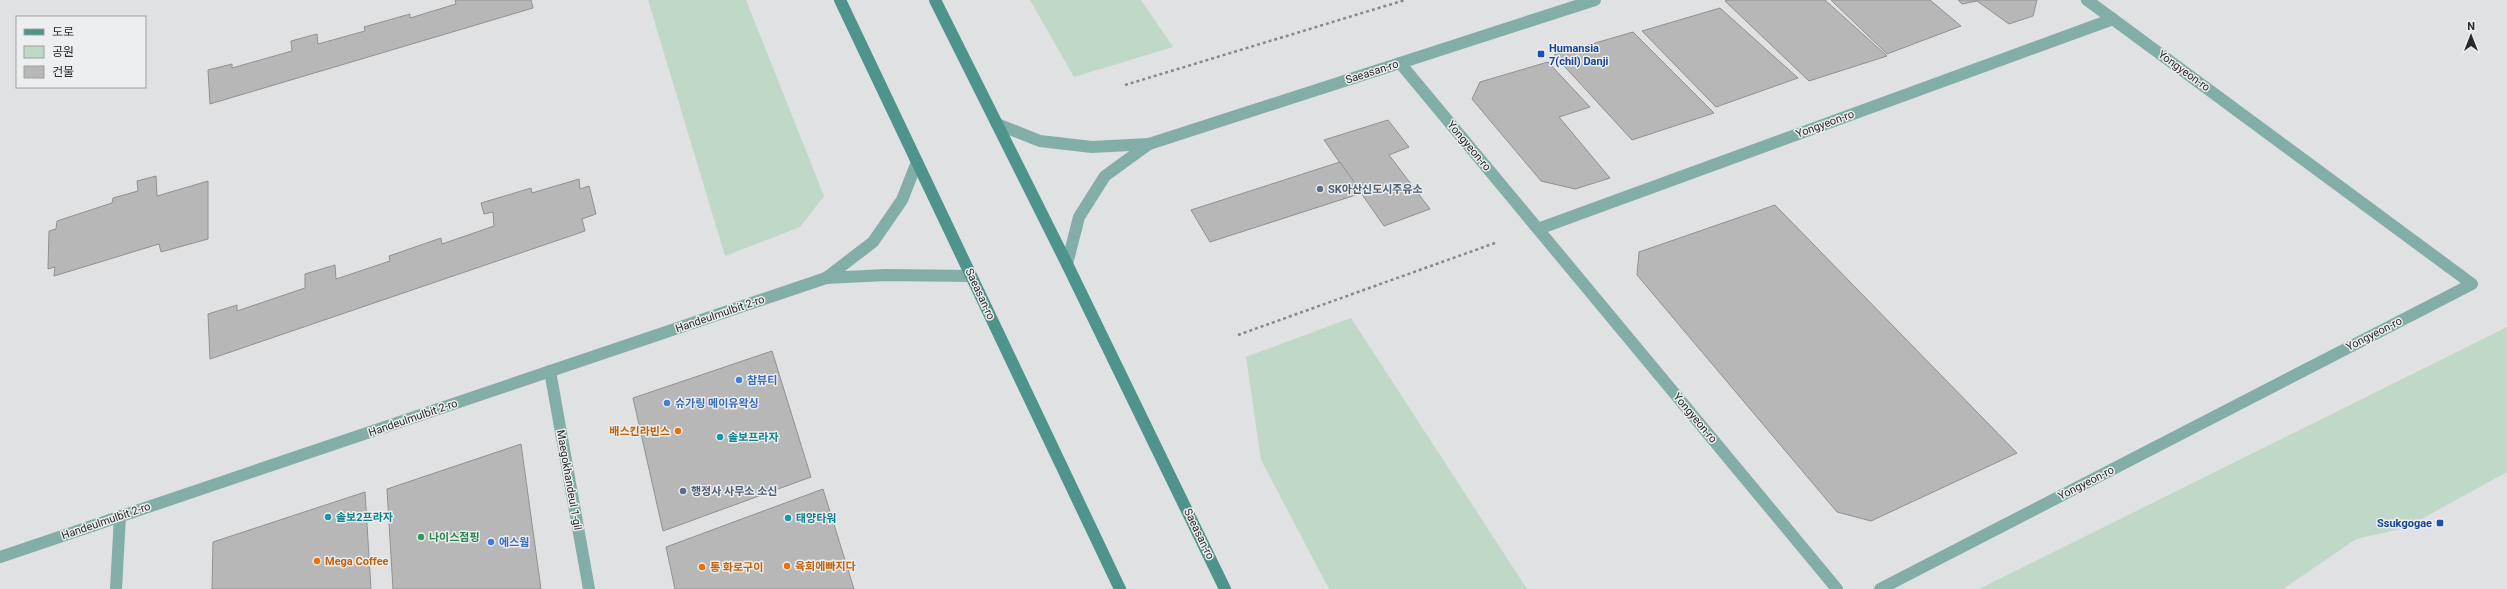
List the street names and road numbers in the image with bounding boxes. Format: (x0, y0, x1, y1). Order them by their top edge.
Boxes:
street label: Yongyeon-ro (2155, 48, 2213, 94)
street label: Saeasan-ro (1344, 57, 1400, 87)
street label: Yongyeon-ro (1794, 107, 1856, 141)
street label: Yongyeon-ro (1444, 118, 1494, 174)
street label: Saeasan-ro (962, 266, 998, 322)
street label: Handeulmulbit 2-ro (674, 293, 766, 335)
street label: Yongyeon-ro (2344, 314, 2404, 354)
street label: Yongyeon-ro (1670, 390, 1720, 446)
street label: Handeulmulbit 2-ro (367, 397, 459, 439)
street label: Maegokhandeul 1-gil (554, 429, 584, 531)
street label: Yongyeon-ro (2056, 463, 2116, 503)
street label: Handeulmulbit 2-ro (60, 500, 152, 542)
street label: Saeasan-ro (1181, 506, 1217, 562)

